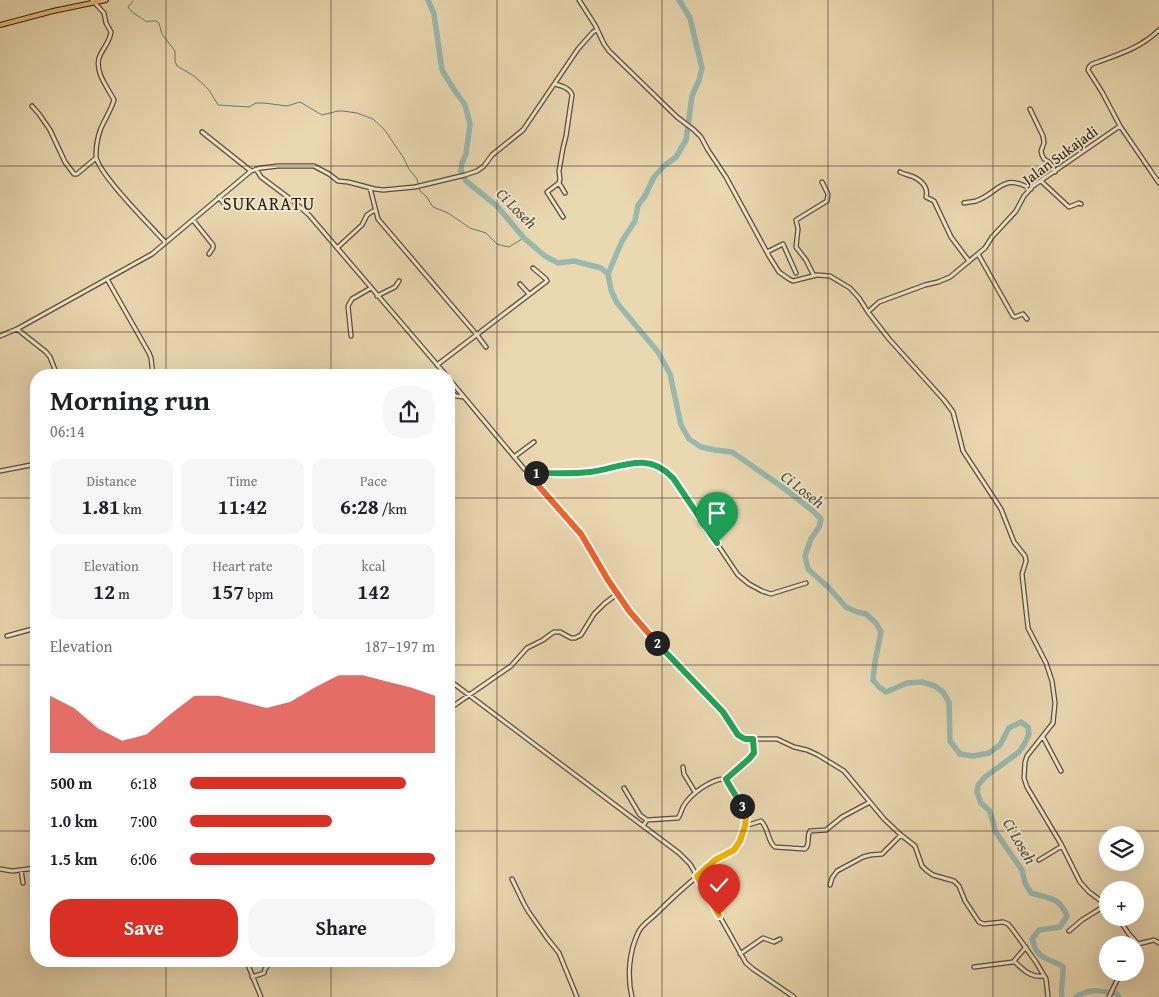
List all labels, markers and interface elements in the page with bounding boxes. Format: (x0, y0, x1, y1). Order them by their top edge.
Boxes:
street label: Jalan Sukajadi (1016, 121, 1102, 191)
water label: Ci Loseh (491, 182, 543, 234)
district label: SUKARATU (223, 190, 315, 217)
text: Morning run (50, 379, 210, 420)
button: share (383, 386, 435, 438)
text: 06:14 (50, 419, 85, 443)
pin: 1 (524, 460, 548, 486)
text: 1 (533, 463, 540, 483)
water label: Ci Loseh (776, 464, 830, 514)
text: Distance (86, 471, 137, 491)
text: Time (228, 471, 257, 491)
text: Pace (360, 471, 387, 491)
text: 1.81 (81, 491, 120, 522)
text: 11:42 (218, 491, 267, 522)
text: 6:28 (340, 491, 379, 522)
pin (696, 492, 738, 543)
text: km (120, 499, 142, 519)
text: /km (379, 499, 407, 519)
icon: arrive (703, 499, 731, 527)
text: Elevation (84, 556, 139, 576)
text: Heart rate (212, 556, 273, 576)
text: kcal (362, 556, 385, 576)
text: 12 (93, 576, 115, 607)
text: 157 (212, 576, 244, 607)
text: 142 (357, 576, 390, 607)
text: m (115, 584, 130, 604)
text: bpm (244, 584, 273, 604)
pin: 2 (644, 630, 670, 656)
text: 2 (654, 633, 661, 653)
text: Elevation (50, 634, 113, 658)
text: 187–197 m (365, 634, 435, 658)
text: 500 m (50, 771, 92, 795)
text: 6:18 (130, 771, 157, 795)
pin: 3 (730, 794, 754, 818)
text: 3 (739, 796, 746, 816)
text: 1.0 km (50, 809, 97, 833)
text: 7:00 (130, 809, 157, 833)
water label: Ci Loseh (997, 813, 1043, 869)
map controls (1099, 826, 1144, 981)
button: layers (1099, 826, 1144, 871)
text: 1.5 km (50, 847, 97, 871)
text: 6:06 (130, 847, 157, 871)
pin (698, 864, 740, 915)
icon: check (705, 871, 733, 899)
button: + (1099, 881, 1144, 926)
button: Save (50, 899, 238, 957)
button: Share (248, 899, 435, 957)
button: − (1099, 936, 1144, 981)

